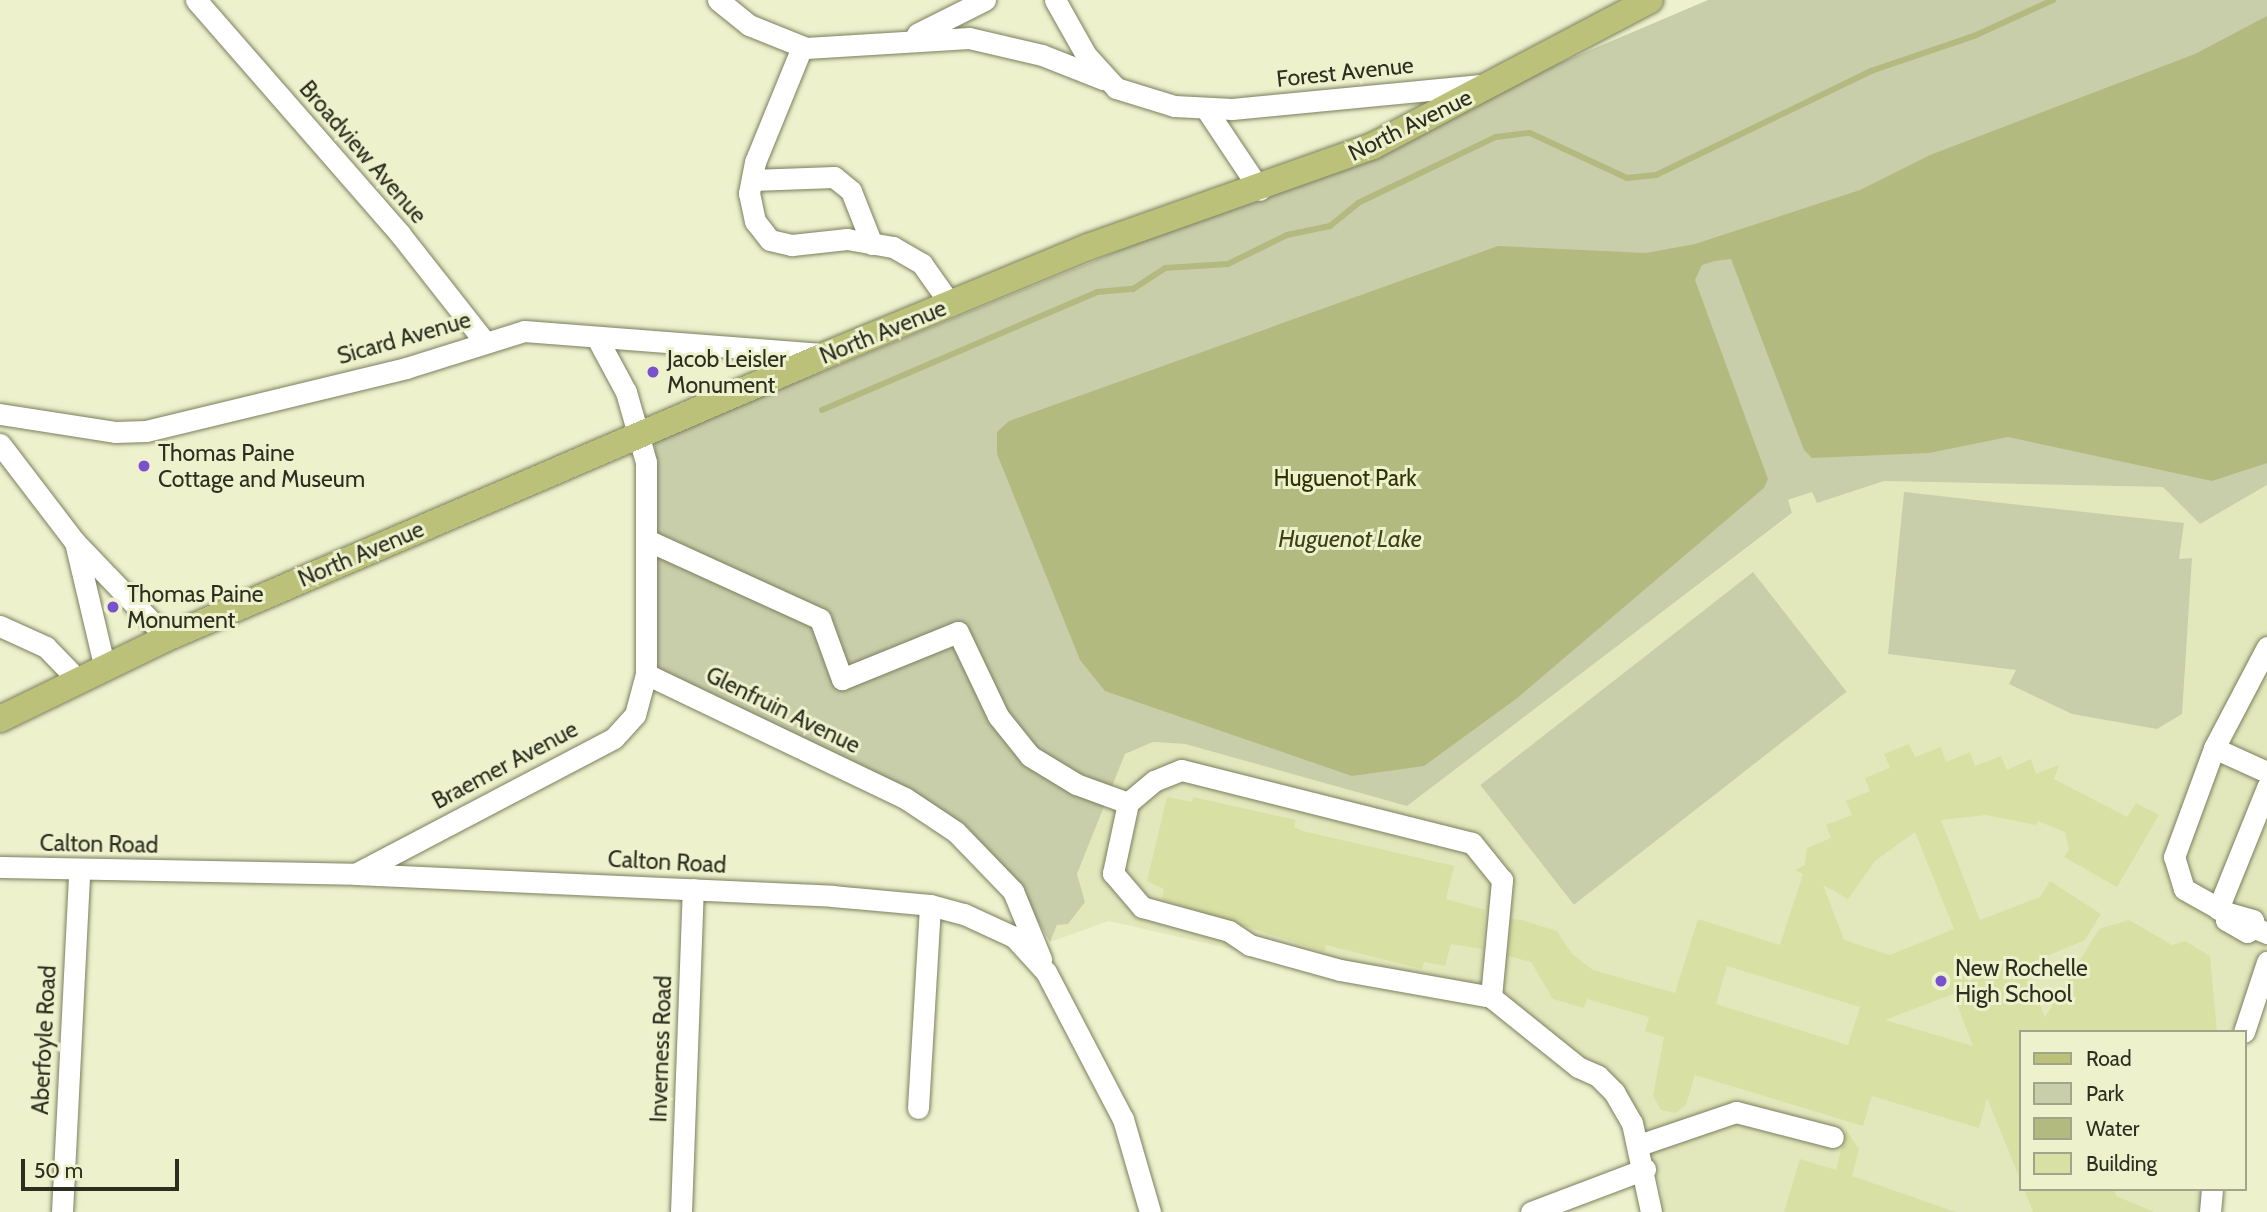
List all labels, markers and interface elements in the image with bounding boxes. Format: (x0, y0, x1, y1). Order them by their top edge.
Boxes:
street label: Forest Avenue (1275, 51, 1415, 93)
street label: Broadview Avenue (294, 75, 432, 229)
street label: North Avenue (1344, 83, 1476, 167)
street label: North Avenue (816, 294, 950, 370)
street label: Sicard Avenue (334, 306, 474, 370)
place label: Jacob Leisler Monument (667, 345, 786, 399)
marker: Jacob Leisler Monument (645, 364, 661, 380)
place label: Thomas Paine Cottage and Museum (158, 439, 365, 493)
marker: Thomas Paine Cottage and Museum (136, 458, 152, 474)
park label: Huguenot Park (1273, 464, 1417, 492)
street label: North Avenue (294, 515, 428, 593)
water label: Huguenot Lake (1278, 525, 1422, 553)
place label: Thomas Paine Monument (127, 580, 264, 634)
marker: Thomas Paine Monument (105, 599, 121, 615)
street label: Glenfruin Avenue (701, 661, 865, 759)
street label: Braemer Avenue (428, 715, 582, 815)
street label: Calton Road (39, 829, 159, 859)
street label: Calton Road (607, 845, 727, 879)
place label: New Rochelle High School (1955, 954, 2088, 1008)
street label: Aberfoyle Road (26, 965, 62, 1115)
marker: New Rochelle High School (1933, 973, 1949, 989)
street label: Inverness Road (645, 975, 677, 1123)
legend (2018, 1030, 2246, 1191)
text: Road (2086, 1046, 2132, 1071)
text: Park (2086, 1081, 2124, 1106)
text: Water (2086, 1116, 2139, 1141)
scale bar (24, 1146, 182, 1190)
text: Building (2086, 1151, 2157, 1176)
text: 50 m (34, 1158, 83, 1183)

